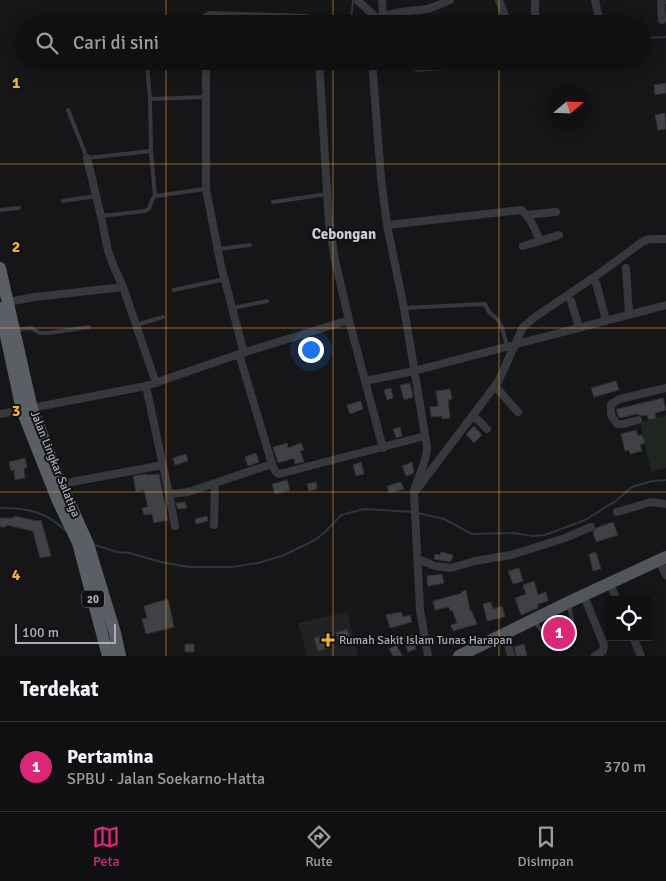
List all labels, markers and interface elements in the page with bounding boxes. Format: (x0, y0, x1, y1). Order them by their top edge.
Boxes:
search box (15, 15, 651, 70)
icon: search (33, 29, 61, 57)
text: Cari di sini (73, 31, 159, 55)
text: 1 (12, 73, 21, 93)
north arrow (546, 85, 591, 130)
district label: Cebongan (312, 225, 376, 243)
text: 2 (12, 237, 20, 257)
your location (298, 337, 324, 363)
text: 3 (12, 401, 20, 421)
street label: Jalan Lingkar Salatiga (27, 409, 83, 519)
text: 4 (12, 565, 21, 585)
road number: 20 (82, 590, 104, 608)
map controls (606, 596, 651, 641)
button: locate (606, 596, 651, 641)
pin: 1 (543, 614, 575, 652)
scale bar (15, 621, 116, 644)
text: 100 m (22, 624, 59, 641)
marker: Rumah Sakit Islam Tunas Harapan (321, 633, 335, 647)
place label: Rumah Sakit Islam Tunas Harapan (339, 633, 512, 648)
text: Terdekat (20, 676, 99, 702)
text: Pertamina (67, 745, 153, 769)
text: 1 (32, 757, 40, 777)
text: 370 m (604, 757, 646, 777)
text: SPBU · Jalan Soekarno-Hatta (67, 769, 265, 789)
tab: Peta (92, 823, 120, 870)
tab: Rute (305, 823, 333, 870)
tab: Disimpan (518, 823, 574, 870)

